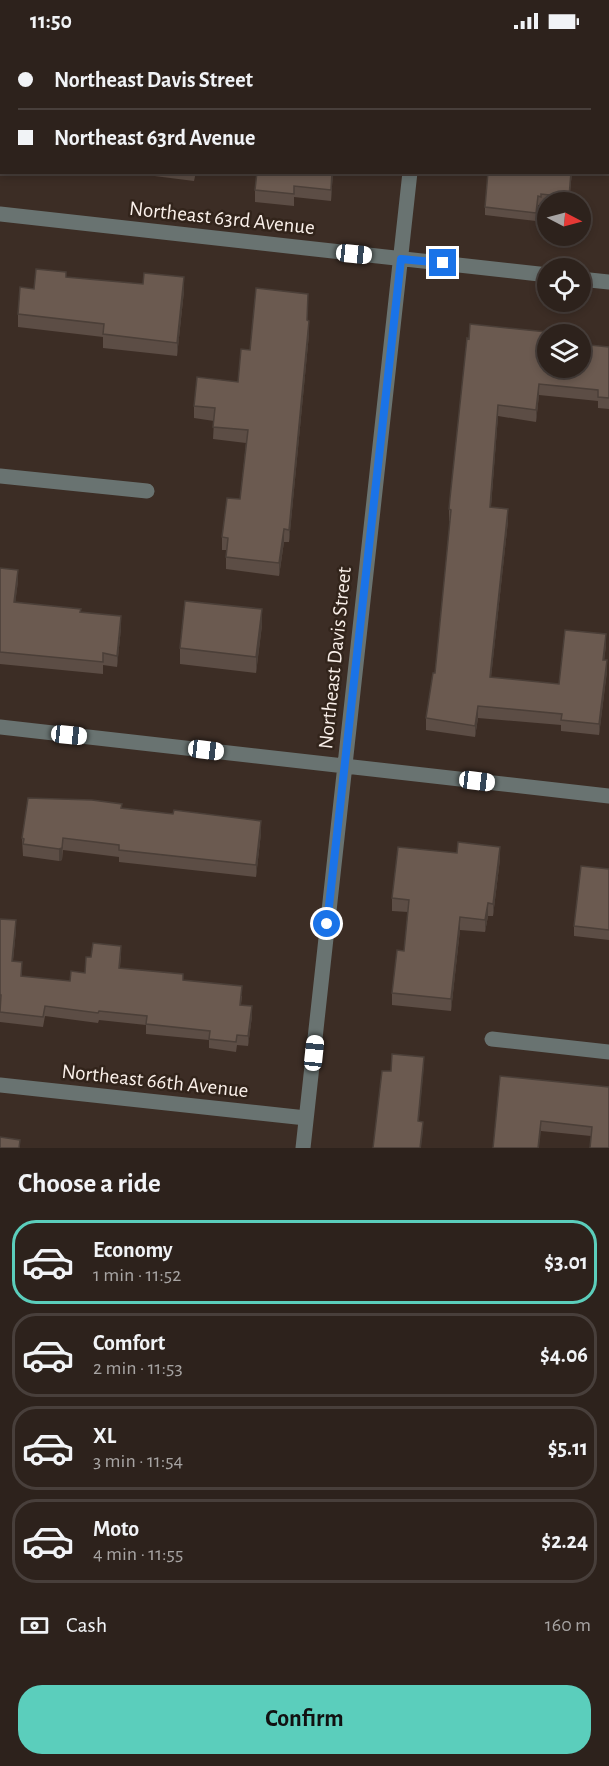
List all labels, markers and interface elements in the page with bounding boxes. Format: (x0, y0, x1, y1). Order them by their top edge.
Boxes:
text: 11:50 (30, 10, 72, 32)
text: Northeast Davis Street (54, 69, 253, 91)
text: Northeast 63rd Avenue (54, 127, 255, 149)
north arrow (537, 192, 591, 246)
map controls (537, 192, 591, 378)
street label: Northeast 63rd Avenue (128, 198, 316, 238)
car (335, 243, 373, 265)
route end (429, 249, 456, 276)
button: locate (537, 258, 591, 312)
button: layers (537, 324, 591, 378)
street label: Northeast Davis Street (315, 565, 355, 750)
car (50, 724, 88, 746)
car (187, 739, 225, 761)
car (458, 770, 496, 792)
route start (313, 910, 340, 937)
car (303, 1034, 325, 1072)
street label: Northeast 66th Avenue (61, 1061, 249, 1101)
text: Choose a ride (18, 1170, 161, 1197)
icon: car (21, 1235, 75, 1289)
text: Economy (93, 1239, 173, 1261)
text: $3.01 (544, 1251, 588, 1273)
text: 1 min · 11:52 (93, 1265, 181, 1285)
icon: car (21, 1328, 75, 1382)
text: Comfort (93, 1332, 165, 1354)
text: $4.06 (540, 1344, 588, 1366)
text: 2 min · 11:53 (93, 1358, 183, 1378)
icon: car (21, 1421, 75, 1475)
text: XL (93, 1425, 116, 1447)
text: $5.11 (548, 1437, 588, 1459)
text: 3 min · 11:54 (93, 1451, 183, 1471)
icon: car (21, 1514, 75, 1568)
text: Moto (93, 1518, 139, 1540)
text: $2.24 (541, 1530, 588, 1552)
text: 4 min · 11:55 (93, 1544, 183, 1564)
icon: cash (18, 1609, 51, 1642)
text: Cash (66, 1614, 107, 1636)
text: 160 m (545, 1615, 591, 1635)
button: Confirm (18, 1685, 591, 1754)

